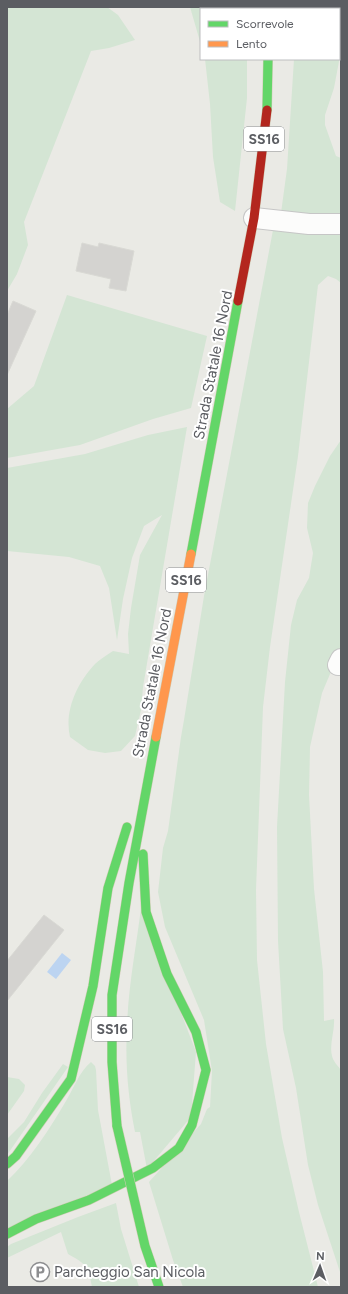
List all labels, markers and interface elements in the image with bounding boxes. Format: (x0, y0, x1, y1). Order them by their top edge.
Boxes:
legend (200, 8, 340, 60)
text: Scorrevole (236, 17, 294, 31)
text: Lento (236, 37, 267, 51)
road number: SS16 (244, 127, 284, 151)
street label: Strada Statale 16 Nord (190, 289, 236, 441)
road number: SS16 (166, 568, 206, 592)
street label: Strada Statale 16 Nord (129, 607, 175, 759)
road number: SS16 (92, 1017, 132, 1041)
north arrow (300, 1246, 340, 1286)
text: N (316, 1250, 325, 1263)
parking icon: Parcheggio San Nicola (29, 1261, 51, 1283)
place label: Parcheggio San Nicola (54, 1263, 205, 1281)

